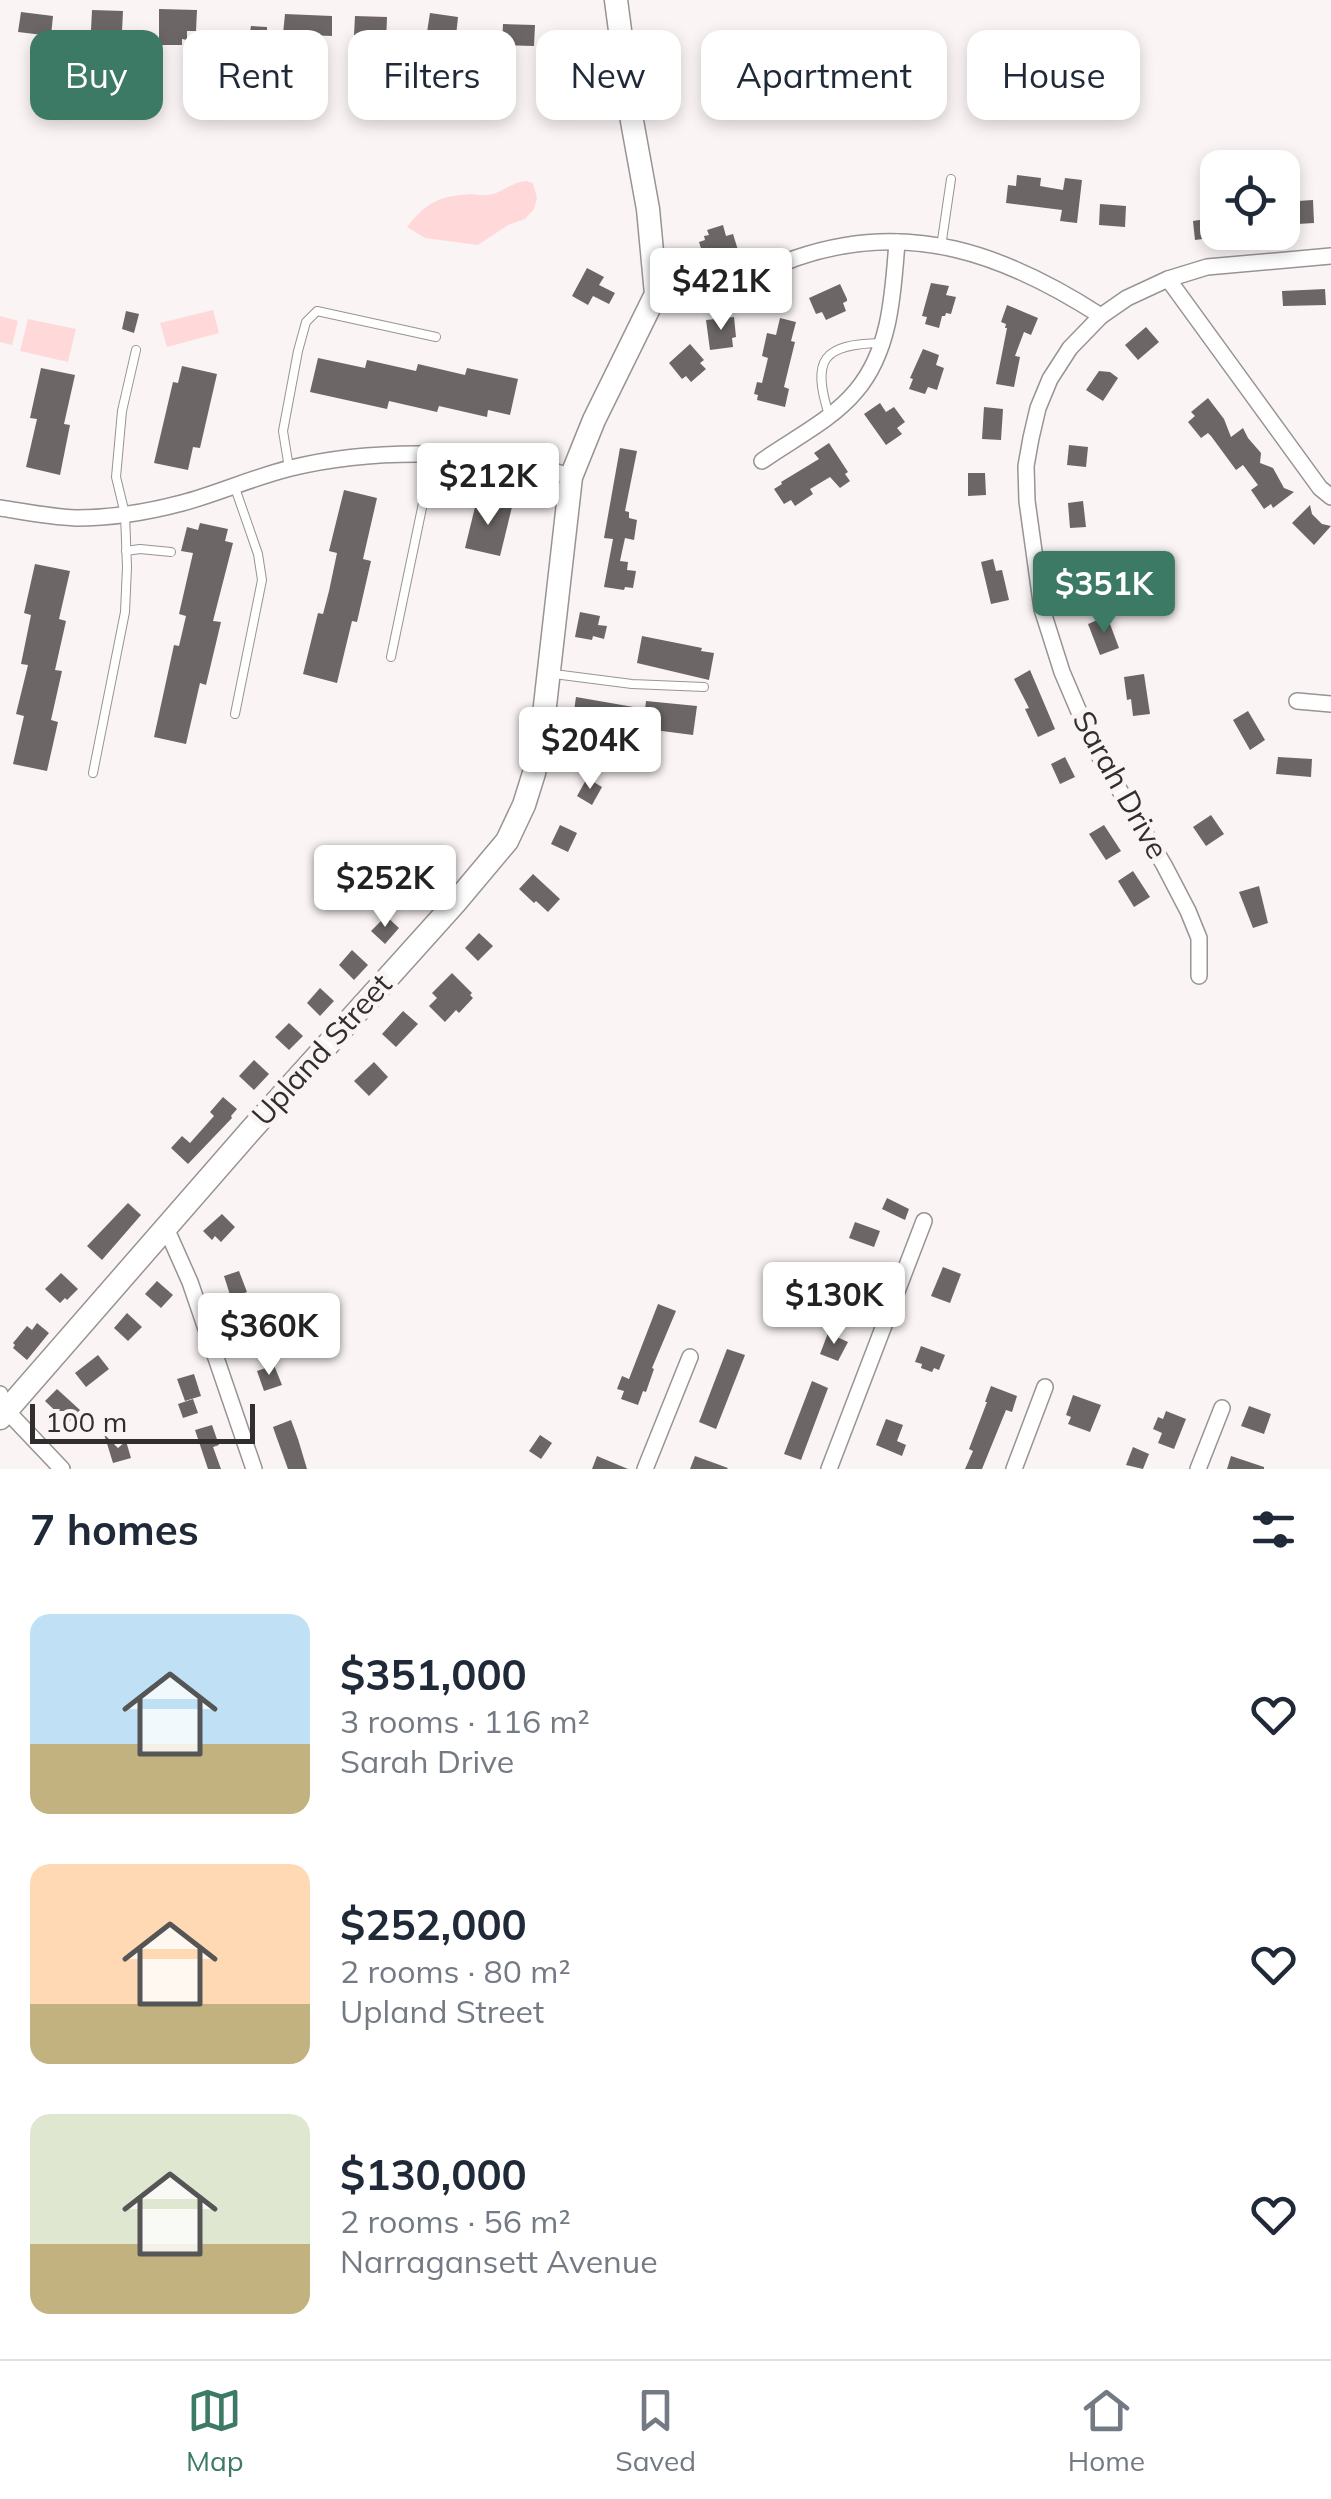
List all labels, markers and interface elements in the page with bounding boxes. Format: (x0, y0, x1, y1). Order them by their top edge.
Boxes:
chip: Buy (30, 30, 163, 120)
chip: Rent (183, 30, 328, 120)
chip: Filters (348, 30, 516, 120)
chip: New (536, 30, 681, 120)
chip: Apartment (701, 30, 947, 120)
chip: House (967, 30, 1140, 120)
map controls (1200, 150, 1300, 250)
button: locate (1200, 150, 1300, 250)
pin: $421K (651, 248, 791, 333)
text: $421K (672, 260, 770, 300)
pin: $212K (418, 443, 558, 528)
text: $212K (439, 455, 537, 495)
pin: $351K (1034, 551, 1174, 636)
text: $351K (1055, 563, 1153, 603)
street label: Sarah Drive (1065, 704, 1177, 865)
pin: $204K (520, 707, 660, 792)
text: $204K (541, 719, 639, 759)
pin: $252K (315, 845, 455, 930)
text: $252K (336, 857, 434, 897)
street label: Upland Street (243, 965, 399, 1133)
pin: $130K (764, 1262, 904, 1347)
text: $130K (785, 1274, 883, 1314)
pin: $360K (199, 1293, 339, 1378)
text: $360K (220, 1305, 318, 1345)
scale bar (30, 1399, 255, 1444)
text: 100 m (45, 1404, 127, 1439)
icon: filters (1246, 1502, 1301, 1557)
text: 7 homes (30, 1503, 199, 1556)
text: $351,000 (340, 1648, 527, 1701)
icon: home (110, 1654, 230, 1774)
icon: heart (1246, 1687, 1301, 1742)
text: 3 rooms · 116 m² (340, 1701, 590, 1741)
text: Sarah Drive (340, 1741, 514, 1781)
text: $252,000 (340, 1898, 527, 1951)
icon: home (110, 1904, 230, 2024)
icon: heart (1246, 1937, 1301, 1992)
text: 2 rooms · 80 m² (340, 1951, 571, 1991)
text: Upland Street (340, 1991, 544, 2031)
text: $130,000 (340, 2148, 527, 2201)
icon: home (110, 2154, 230, 2274)
icon: heart (1246, 2187, 1301, 2242)
text: 2 rooms · 56 m² (340, 2201, 571, 2241)
text: Narragansett Avenue (340, 2241, 658, 2281)
tab: Map (186, 2383, 244, 2478)
tab: Saved (615, 2383, 696, 2478)
tab: Home (1068, 2383, 1145, 2478)

